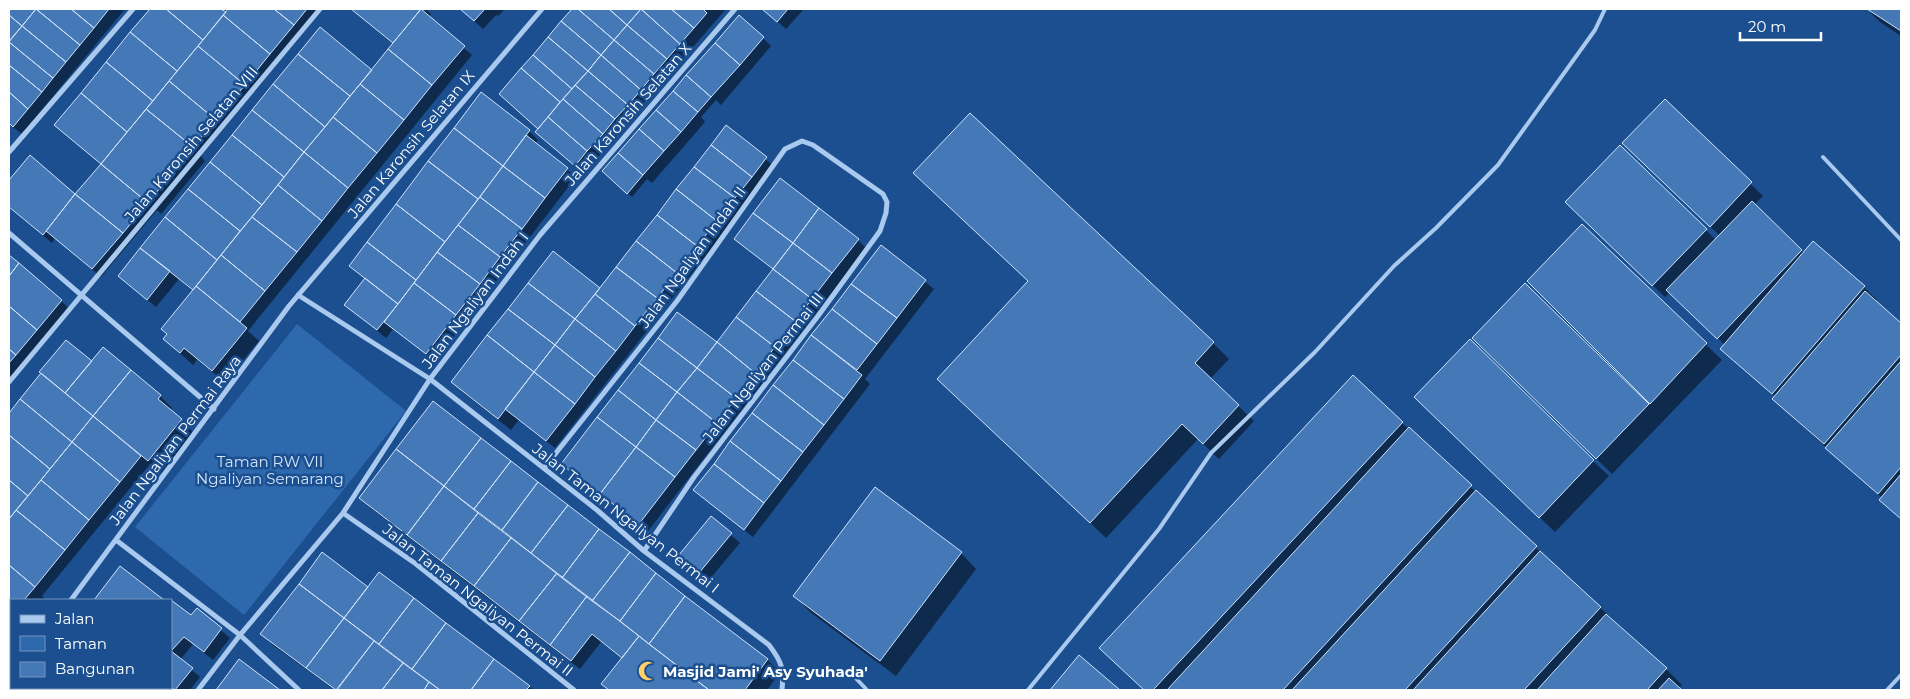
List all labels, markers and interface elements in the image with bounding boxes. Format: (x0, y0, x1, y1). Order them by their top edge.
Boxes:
scale bar (1740, 10, 1821, 42)
text: 20 m (1748, 17, 1786, 36)
street label: Jalan Karonsih Selatan X (560, 39, 695, 190)
street label: Jalan Karonsih Selatan VIII (120, 62, 262, 226)
street label: Jalan Karonsih Selatan IX (343, 66, 479, 223)
street label: Jalan Ngaliyan Indah II (634, 183, 750, 332)
street label: Jalan Ngaliyan Indah I (417, 228, 532, 373)
street label: Jalan Ngaliyan Permai III (698, 288, 828, 447)
street label: Jalan Ngaliyan Permai Raya (104, 351, 245, 529)
street label: Jalan Taman Ngaliyan Permai I (528, 438, 723, 597)
park label: Taman RW VII Ngaliyan Semarang (196, 452, 344, 488)
street label: Jalan Taman Ngaliyan Permai II (378, 519, 577, 680)
legend (10, 599, 172, 689)
text: Jalan (54, 609, 94, 628)
text: Taman (55, 634, 107, 653)
text: Bangunan (55, 659, 135, 678)
mosque icon: Masjid Jami' Asy Syuhada' (637, 660, 659, 682)
place label: Masjid Jami' Asy Syuhada' (663, 662, 868, 681)

